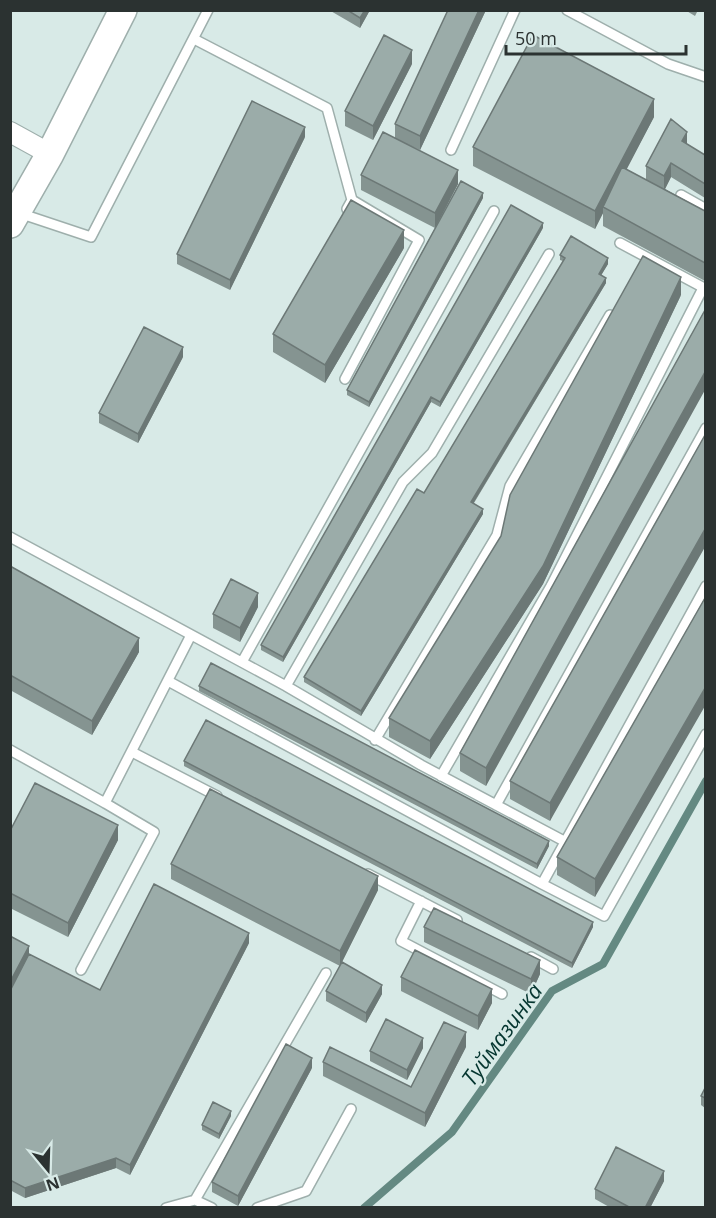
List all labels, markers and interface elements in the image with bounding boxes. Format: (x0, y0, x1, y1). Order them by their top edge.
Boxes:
scale bar (506, 18, 686, 56)
text: 50 m (515, 26, 557, 50)
water label: Туймазинка (454, 977, 548, 1091)
north arrow (18, 1140, 78, 1200)
text: N (43, 1172, 63, 1197)

